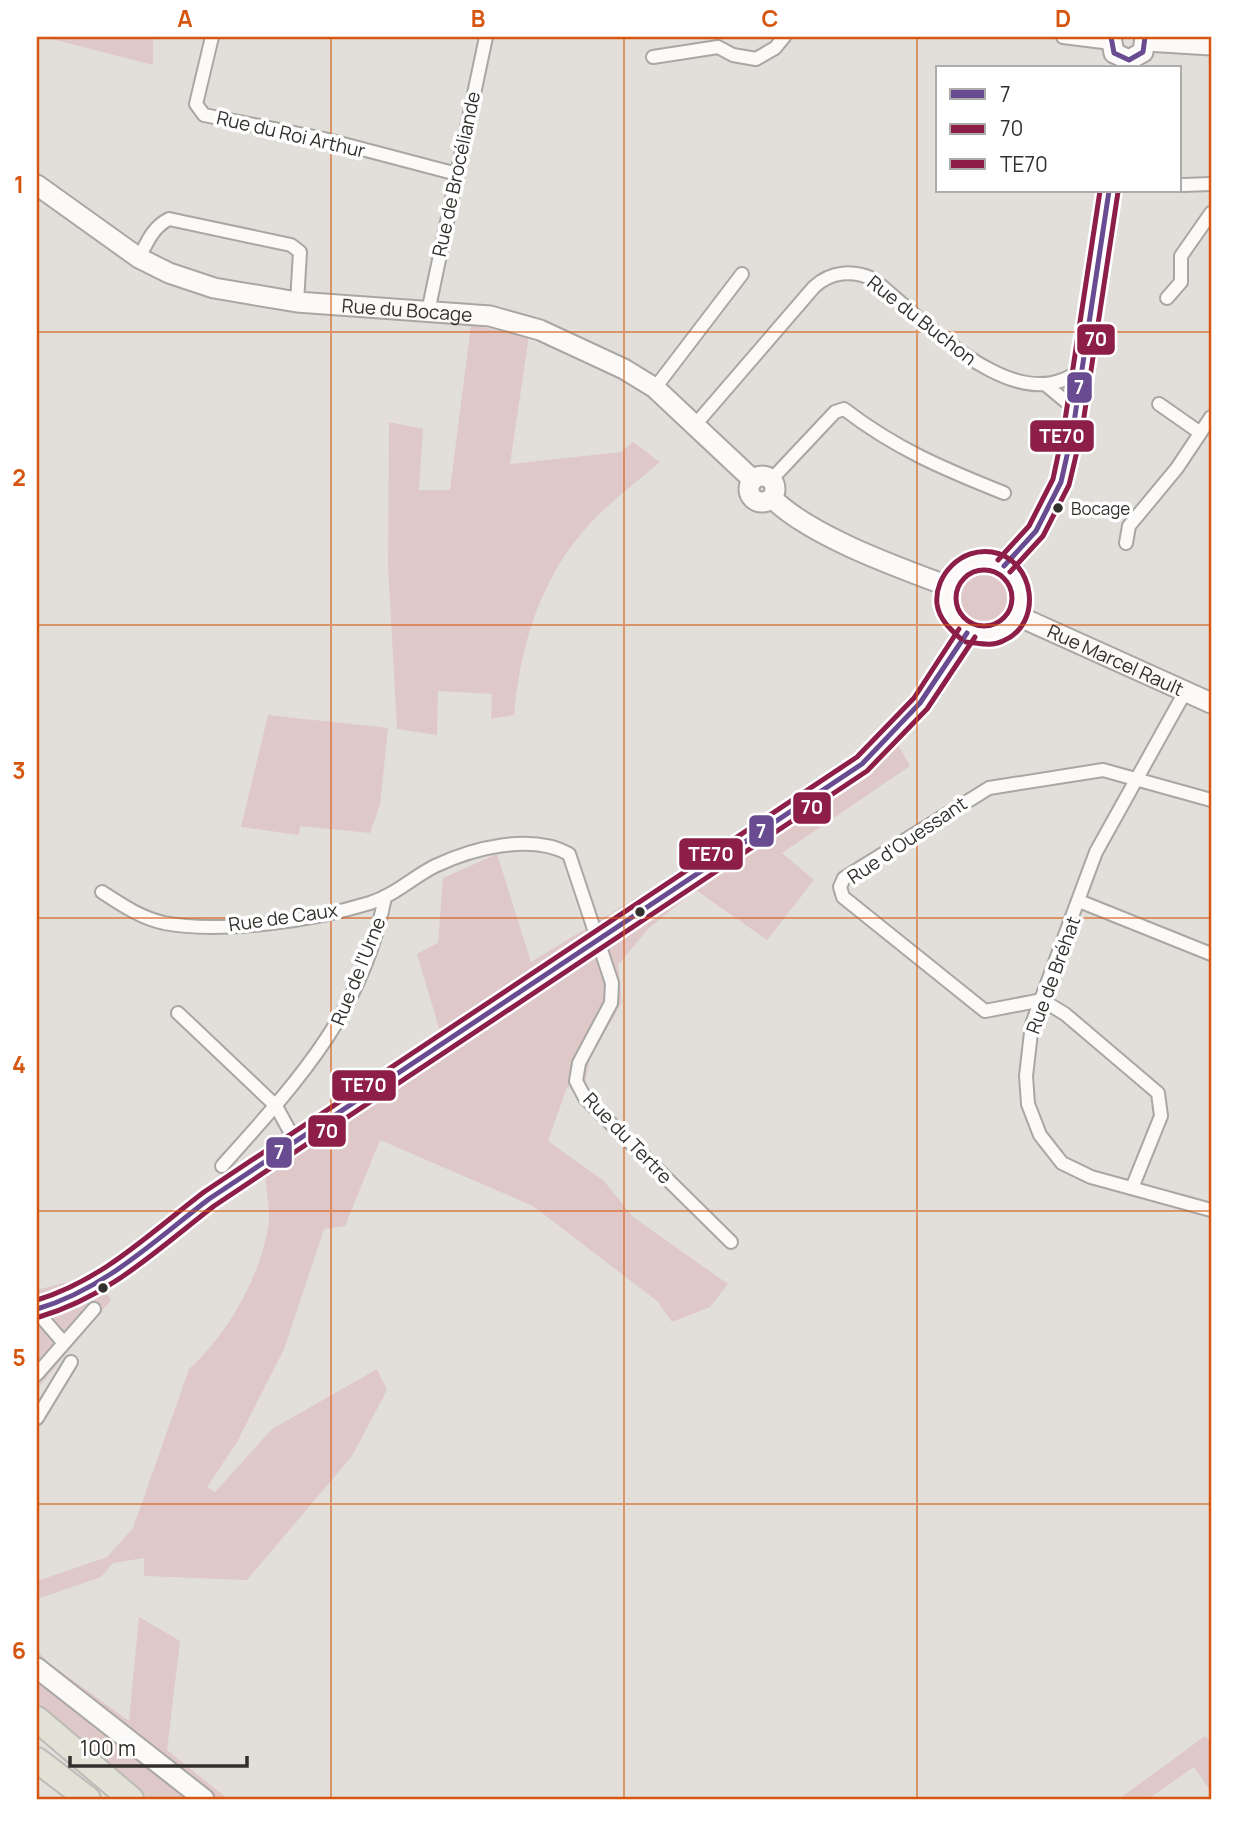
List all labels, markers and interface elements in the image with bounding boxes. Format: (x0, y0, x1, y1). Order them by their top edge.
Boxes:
text: A (177, 2, 193, 34)
text: B (471, 2, 485, 34)
text: C (762, 2, 779, 34)
text: D (1055, 2, 1071, 34)
legend (936, 66, 1182, 192)
text: 7 (1000, 80, 1011, 108)
street label: Rue de Brocéliande (426, 89, 486, 259)
street label: Rue du Roi Arthur (214, 104, 368, 164)
text: 70 (1000, 114, 1023, 142)
text: TE70 (1000, 150, 1048, 178)
text: 1 (14, 168, 24, 200)
street label: Rue du Buchon (862, 269, 982, 371)
street label: Rue du Bocage (341, 292, 473, 328)
line badge: 70 (1076, 323, 1116, 356)
text: 70 (1085, 326, 1107, 352)
line badge: 7 (1066, 371, 1093, 404)
text: 7 (1074, 374, 1084, 400)
line badge: TE70 (1029, 419, 1095, 453)
text: TE70 (1039, 423, 1085, 449)
text: 2 (12, 461, 26, 493)
place label: Bocage (1071, 497, 1130, 520)
marker: Bocage (1051, 501, 1065, 515)
street label: Rue Marcel Rault (1043, 618, 1188, 702)
text: 3 (12, 754, 26, 786)
street label: Rue d'Ouessant (842, 790, 972, 890)
line badge: 70 (792, 791, 832, 825)
text: 70 (801, 794, 823, 820)
line badge: 7 (748, 814, 775, 848)
text: 7 (756, 818, 766, 844)
line badge: TE70 (678, 837, 744, 871)
text: TE70 (688, 841, 734, 867)
street label: Rue de Caux (227, 896, 339, 938)
unlabelled marker (633, 905, 647, 919)
street label: Rue de l'Urne (324, 913, 392, 1029)
street label: Rue de Bréhat (1020, 913, 1086, 1037)
text: 4 (12, 1048, 26, 1080)
line badge: TE70 (331, 1069, 397, 1102)
text: TE70 (341, 1072, 387, 1098)
street label: Rue du Tertre (578, 1087, 678, 1189)
line badge: 70 (307, 1114, 347, 1148)
text: 70 (316, 1118, 338, 1144)
line badge: 7 (265, 1136, 293, 1169)
text: 7 (274, 1139, 284, 1165)
unlabelled marker (96, 1281, 110, 1295)
text: 5 (12, 1341, 26, 1373)
text: 6 (12, 1634, 26, 1666)
scale bar (70, 1724, 247, 1768)
text: 100 m (80, 1734, 136, 1762)

